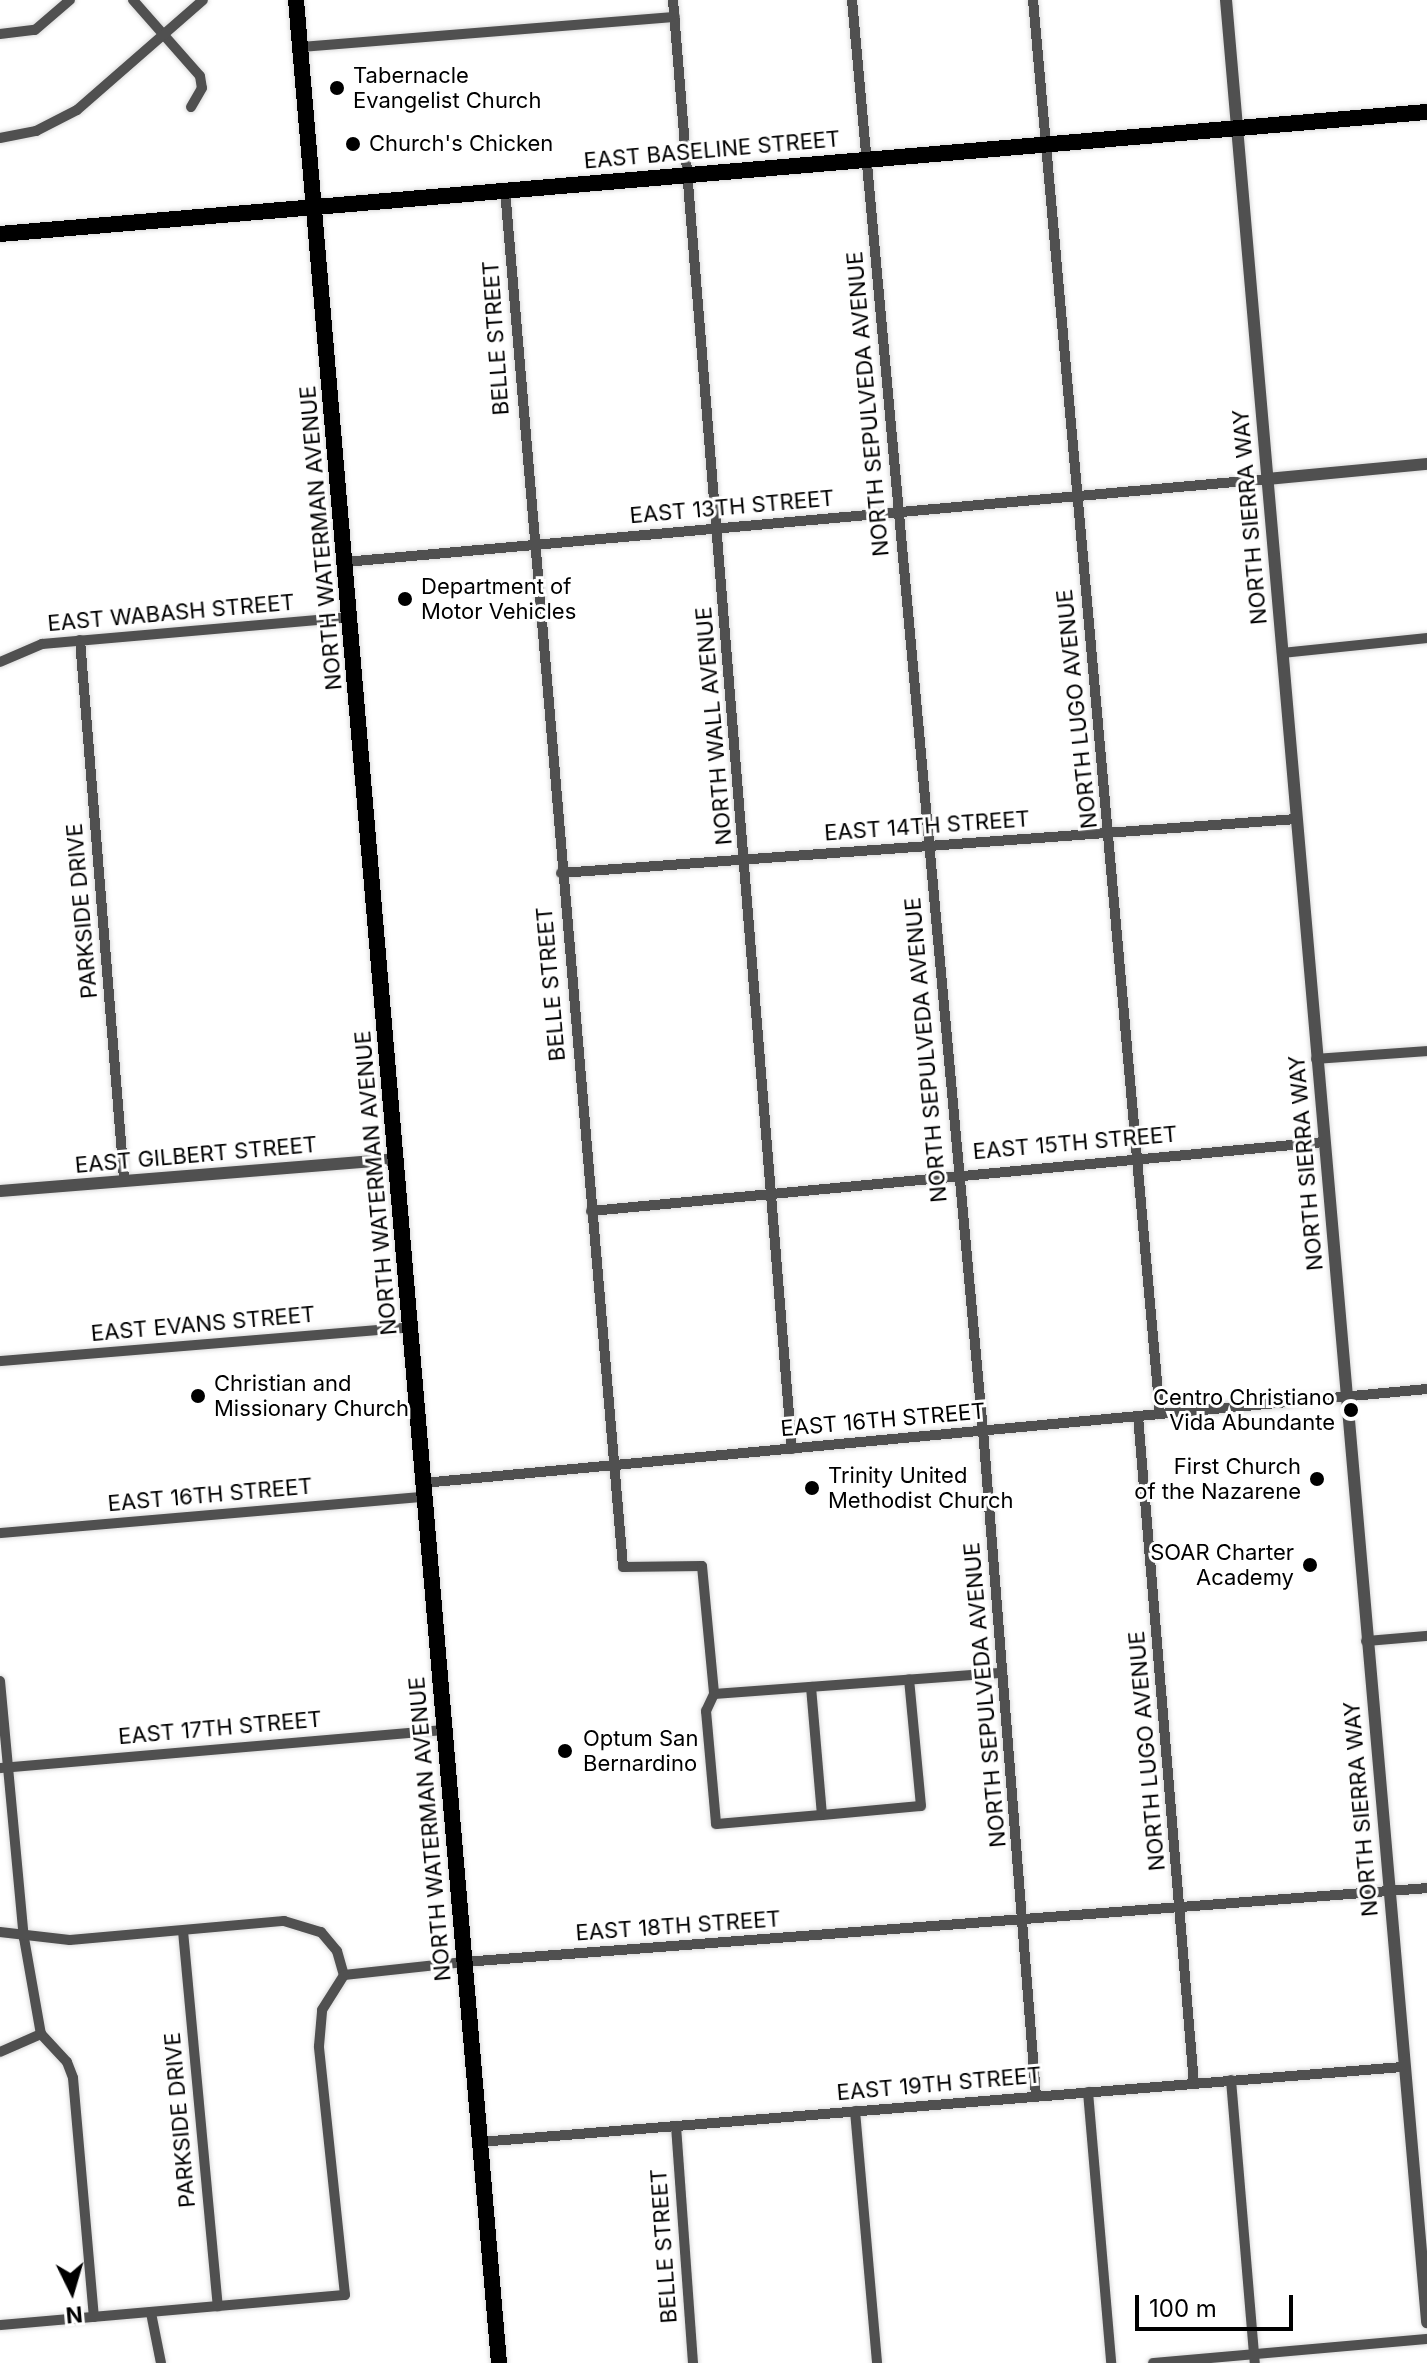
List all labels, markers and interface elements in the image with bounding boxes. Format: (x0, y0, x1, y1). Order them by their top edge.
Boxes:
place label: Tabernacle Evangelist Church (353, 62, 541, 114)
marker: Tabernacle Evangelist Church (328, 79, 346, 97)
street label: EAST BASELINE STREET (583, 126, 841, 174)
place label: Church's Chicken (369, 131, 553, 157)
marker: Church's Chicken (344, 135, 362, 153)
street label: NORTH SEPULVEDA AVENUE (842, 250, 894, 558)
street label: BELLE STREET (477, 260, 515, 416)
street label: NORTH WATERMAN AVENUE (295, 385, 347, 691)
street label: NORTH SIERRA WAY (1227, 408, 1273, 626)
street label: EAST 13TH STREET (629, 485, 835, 529)
place label: Department of Motor Vehicles (421, 573, 576, 624)
street label: NORTH LUGO AVENUE (1051, 588, 1103, 830)
street label: EAST WABASH STREET (46, 589, 296, 637)
marker: Department of Motor Vehicles (396, 590, 414, 608)
street label: NORTH WALL AVENUE (690, 606, 738, 846)
street label: EAST 14TH STREET (823, 806, 1031, 846)
street label: PARKSIDE DRIVE (61, 822, 103, 1000)
street label: NORTH SEPULVEDA AVENUE (900, 896, 952, 1204)
street label: BELLE STREET (531, 906, 571, 1062)
street label: NORTH WATERMAN AVENUE (350, 1030, 402, 1336)
street label: NORTH SIERRA WAY (1283, 1054, 1329, 1272)
street label: EAST 15TH STREET (972, 1121, 1178, 1165)
street label: EAST GILBERT STREET (74, 1131, 318, 1179)
street label: EAST EVANS STREET (90, 1301, 316, 1347)
place label: Christian and Missionary Church (214, 1370, 409, 1422)
place label: Centro Christiano Vida Abundante (1153, 1384, 1335, 1436)
marker: Christian and Missionary Church (189, 1387, 207, 1405)
street label: EAST 16TH STREET (780, 1398, 986, 1442)
marker: Centro Christiano Vida Abundante (1342, 1401, 1360, 1419)
place label: First Church of the Nazarene (1134, 1453, 1301, 1504)
place label: Trinity United Methodist Church (828, 1462, 1013, 1514)
marker: First Church of the Nazarene (1308, 1470, 1326, 1488)
street label: EAST 16TH STREET (107, 1473, 313, 1517)
marker: Trinity United Methodist Church (803, 1479, 821, 1497)
place label: SOAR Charter Academy (1150, 1539, 1294, 1590)
street label: NORTH SEPULVEDA AVENUE (959, 1541, 1011, 1849)
marker: SOAR Charter Academy (1301, 1556, 1319, 1574)
street label: NORTH LUGO AVENUE (1123, 1630, 1171, 1872)
street label: NORTH WATERMAN AVENUE (404, 1676, 456, 1982)
street label: NORTH SIERRA WAY (1338, 1700, 1384, 1918)
street label: EAST 17TH STREET (117, 1706, 323, 1750)
place label: Optum San Bernardino (583, 1725, 698, 1776)
marker: Optum San Bernardino (554, 1740, 576, 1762)
street label: EAST 18TH STREET (575, 1906, 781, 1946)
street label: PARKSIDE DRIVE (159, 2031, 201, 2209)
street label: EAST 19TH STREET (836, 2062, 1042, 2106)
street label: BELLE STREET (645, 2168, 683, 2324)
north arrow (32, 2251, 112, 2331)
scale bar (1139, 2279, 1297, 2329)
text: 100 m (1149, 2294, 1217, 2323)
text: N (65, 2301, 84, 2329)

